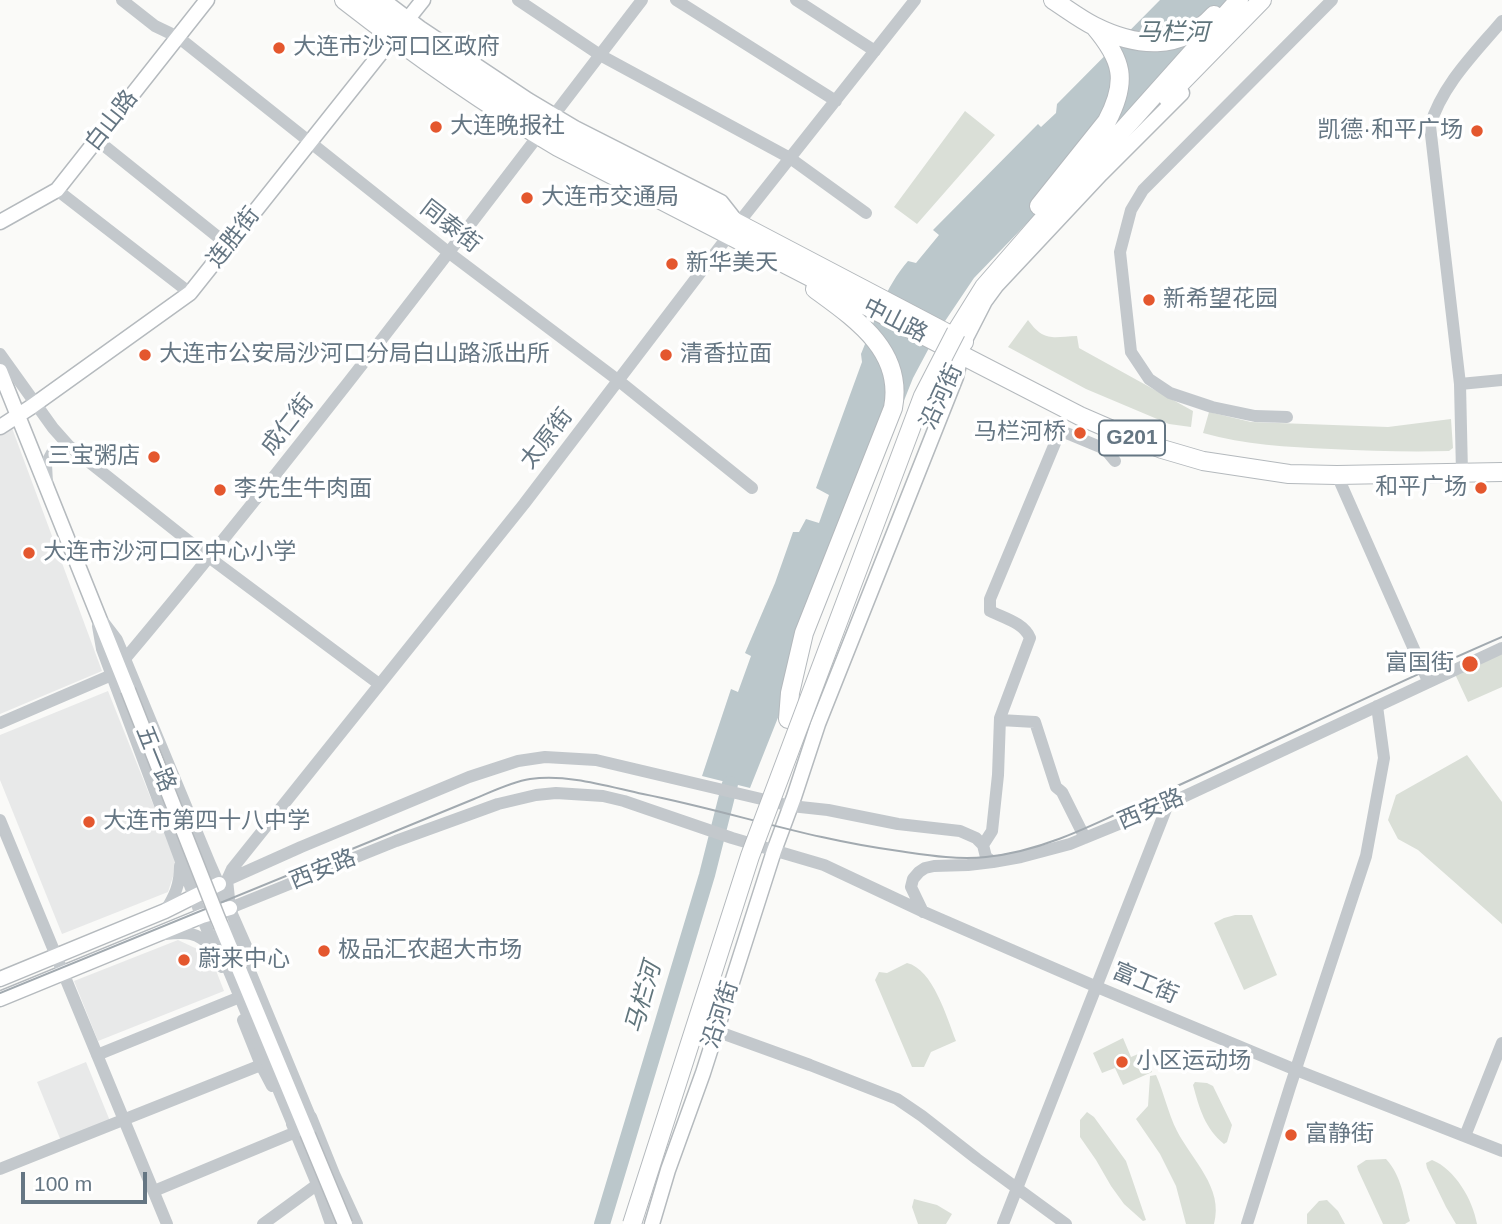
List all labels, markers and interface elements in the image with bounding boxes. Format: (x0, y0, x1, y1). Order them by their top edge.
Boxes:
water label: 马栏河 (1137, 19, 1209, 47)
place label: 大连市沙河口区政府 (293, 34, 500, 62)
marker: 大连市沙河口区政府 (271, 40, 287, 56)
street label: 白山路 (80, 85, 144, 157)
place label: 大连晚报社 (450, 113, 565, 141)
place label: 凯德·和平广场 (1317, 117, 1463, 145)
marker: 大连晚报社 (428, 119, 444, 135)
marker: 凯德·和平广场 (1469, 123, 1485, 139)
place label: 大连市交通局 (541, 184, 679, 212)
marker: 大连市交通局 (519, 190, 535, 206)
street label: 同泰街 (414, 195, 486, 259)
street label: 连胜街 (202, 202, 266, 274)
place label: 新华美天 (686, 250, 778, 278)
marker: 新华美天 (664, 256, 680, 272)
place label: 新希望花园 (1163, 286, 1278, 314)
marker: 新希望花园 (1141, 292, 1157, 308)
street label: 中山路 (858, 293, 932, 349)
place label: 大连市公安局沙河口分局白山路派出所 (159, 341, 550, 369)
place label: 清香拉面 (680, 341, 772, 369)
marker: 大连市公安局沙河口分局白山路派出所 (137, 347, 153, 363)
marker: 清香拉面 (658, 347, 674, 363)
street label: 沿河街 (915, 360, 969, 434)
street label: 成仁街 (256, 389, 320, 461)
street label: 太原街 (515, 403, 579, 475)
place label: 马栏河桥 (974, 419, 1066, 447)
road number: G201 (1099, 420, 1165, 456)
marker: 马栏河桥 (1072, 425, 1088, 441)
place label: 三宝粥店 (48, 443, 140, 471)
marker: 三宝粥店 (146, 449, 162, 465)
place label: 和平广场 (1375, 474, 1467, 502)
place label: 李先生牛肉面 (234, 476, 372, 504)
marker: 和平广场 (1473, 480, 1489, 496)
marker: 李先生牛肉面 (212, 482, 228, 498)
place label: 大连市沙河口区中心小学 (43, 539, 296, 567)
marker: 大连市沙河口区中心小学 (21, 545, 37, 561)
place label: 富国街 (1385, 650, 1454, 678)
marker: 富国街 (1460, 654, 1480, 674)
street label: 五一路 (129, 722, 181, 796)
street label: 西安路 (1114, 784, 1188, 836)
place label: 大连市第四十八中学 (103, 808, 310, 836)
marker: 大连市第四十八中学 (81, 814, 97, 830)
street label: 西安路 (286, 844, 360, 896)
place label: 极品汇农超大市场 (338, 937, 522, 965)
marker: 极品汇农超大市场 (316, 943, 332, 959)
place label: 蔚来中心 (198, 946, 290, 974)
marker: 蔚来中心 (176, 952, 192, 968)
street label: 富工街 (1108, 958, 1182, 1010)
water label: 马栏河 (620, 959, 668, 1037)
street label: 沿河街 (697, 978, 745, 1052)
place label: 小区运动场 (1136, 1048, 1251, 1076)
marker: 小区运动场 (1114, 1054, 1130, 1070)
place label: 富静街 (1305, 1121, 1374, 1149)
marker: 富静街 (1283, 1127, 1299, 1143)
scale bar (24, 1158, 150, 1202)
text: 100 m (34, 1172, 92, 1195)

